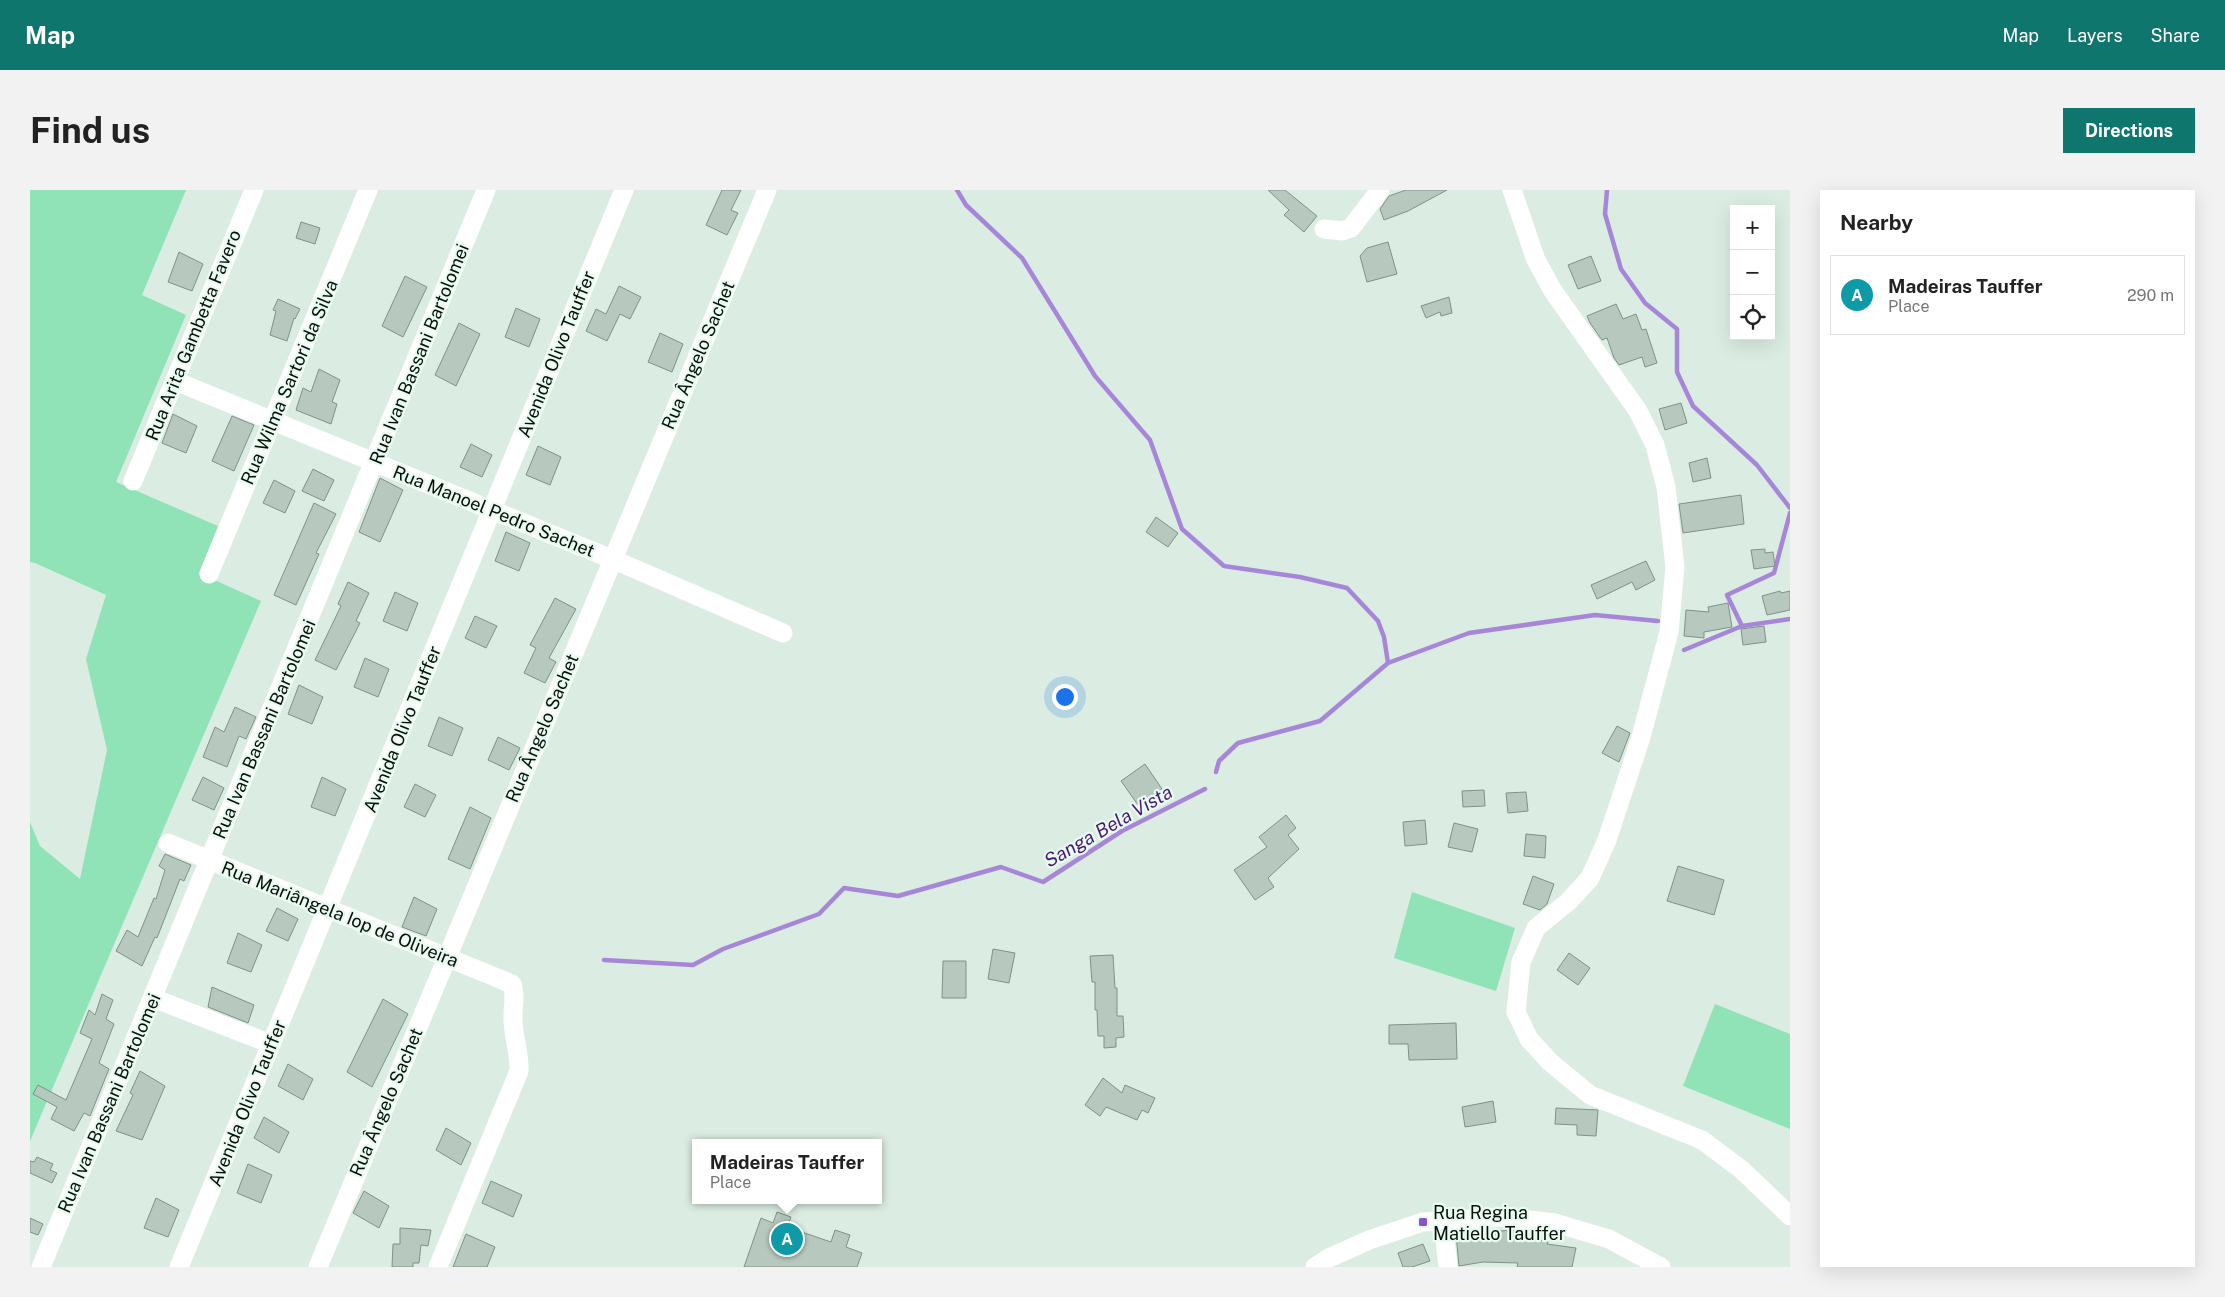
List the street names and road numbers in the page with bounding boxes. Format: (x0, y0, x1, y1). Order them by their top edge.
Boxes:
street label: Rua Arita Gambetta Favero (141, 227, 245, 443)
street label: Rua Ivan Bassani Bartolomei (365, 241, 473, 467)
street label: Avenida Olivo Tauffer (513, 268, 599, 440)
street label: Rua Wilma Sartori da Silva (236, 277, 342, 487)
street label: Rua Ângelo Sachet (657, 278, 739, 432)
street label: Rua Manoel Pedro Sachet (390, 461, 598, 561)
street label: Rua Ivan Bassani Bartolomei (208, 616, 320, 842)
street label: Avenida Olivo Tauffer (359, 643, 445, 815)
street label: Rua Ângelo Sachet (501, 651, 583, 805)
street label: Rua Mariângela Iop de Oliveira (219, 857, 461, 971)
street label: Rua Ivan Bassani Bartolomei (53, 990, 165, 1216)
street label: Avenida Olivo Tauffer (204, 1017, 290, 1189)
street label: Rua Ângelo Sachet (345, 1025, 427, 1179)

